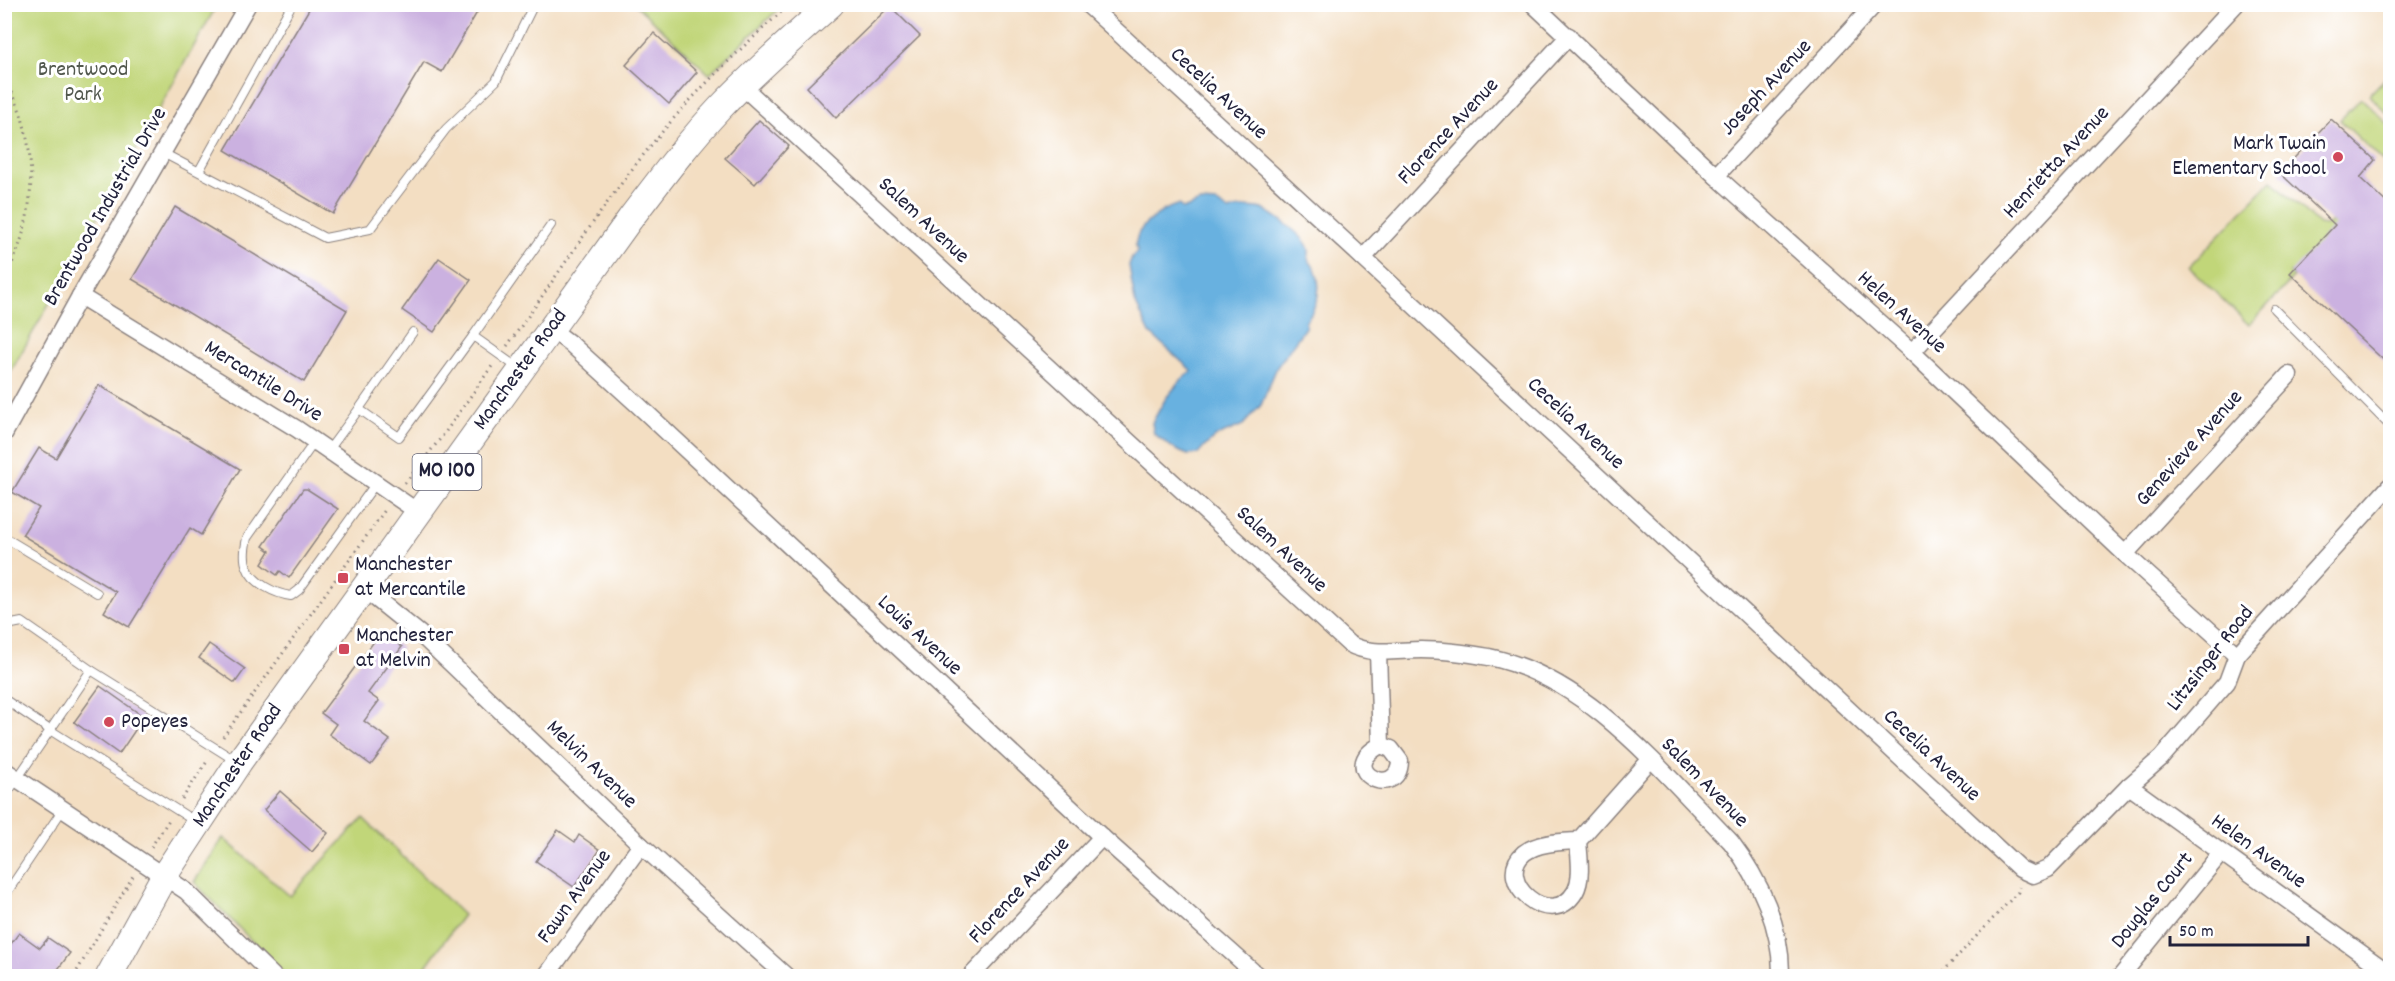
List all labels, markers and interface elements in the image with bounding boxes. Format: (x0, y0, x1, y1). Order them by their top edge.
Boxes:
street label: Joseph Avenue (1714, 33, 1820, 143)
street label: Cecelia Avenue (1162, 40, 1274, 148)
park label: Brentwood Park (38, 55, 128, 111)
street label: Florence Avenue (1391, 71, 1507, 193)
street label: Henrietta Avenue (1996, 99, 2118, 227)
street label: Brentwood Industrial Drive (36, 102, 176, 312)
place label: Mark Twain Elementary School (2172, 129, 2326, 185)
marker: Mark Twain Elementary School (2331, 150, 2345, 164)
street label: Salem Avenue (870, 170, 976, 272)
street label: Helen Avenue (1849, 264, 1953, 362)
street label: Manchester Road (466, 303, 576, 437)
street label: Mercantile Drive (198, 333, 328, 431)
street label: Cecelia Avenue (1519, 370, 1631, 478)
street label: Genevieve Avenue (2129, 384, 2251, 514)
road number: MO 100 (412, 454, 482, 490)
street label: Salem Avenue (1228, 499, 1334, 601)
place label: Manchester at Mercantile (355, 550, 466, 606)
marker: Manchester at Mercantile (336, 571, 350, 585)
street label: Louis Avenue (869, 588, 969, 684)
street label: Litzsinger Road (2160, 600, 2262, 718)
place label: Manchester at Melvin (356, 621, 454, 677)
marker: Manchester at Melvin (337, 642, 351, 656)
street label: Manchester Road (185, 698, 291, 834)
street label: Cecelia Avenue (1875, 702, 1987, 810)
place label: Popeyes (121, 707, 188, 738)
street label: Melvin Avenue (538, 713, 644, 817)
marker: Popeyes (102, 715, 116, 729)
street label: Salem Avenue (1653, 731, 1755, 835)
street label: Helen Avenue (2204, 807, 2312, 897)
street label: Florence Avenue (962, 830, 1078, 952)
street label: Fawn Avenue (530, 844, 620, 950)
street label: Douglas Court (2104, 846, 2202, 956)
scale bar (2170, 909, 2308, 947)
text: 50 m (2179, 920, 2214, 945)

